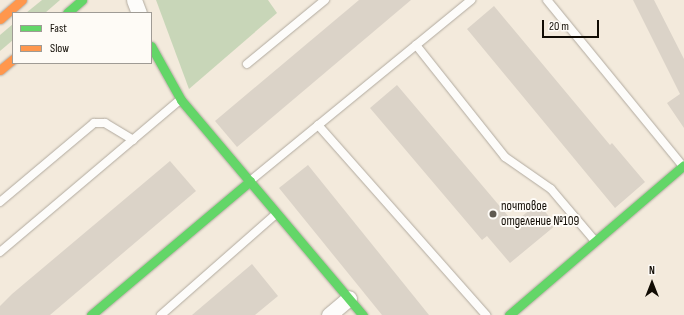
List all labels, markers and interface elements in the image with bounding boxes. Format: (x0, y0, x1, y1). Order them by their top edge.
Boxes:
legend (12, 12, 152, 64)
scale bar (544, 12, 601, 38)
text: 20 m (549, 19, 569, 34)
text: Fast (50, 21, 67, 36)
text: Slow (50, 41, 69, 56)
place label: почтовое отделение №109 (501, 199, 579, 230)
marker: почтовое отделение №109 (488, 209, 498, 219)
north arrow (632, 263, 672, 303)
text: N (649, 264, 655, 277)

